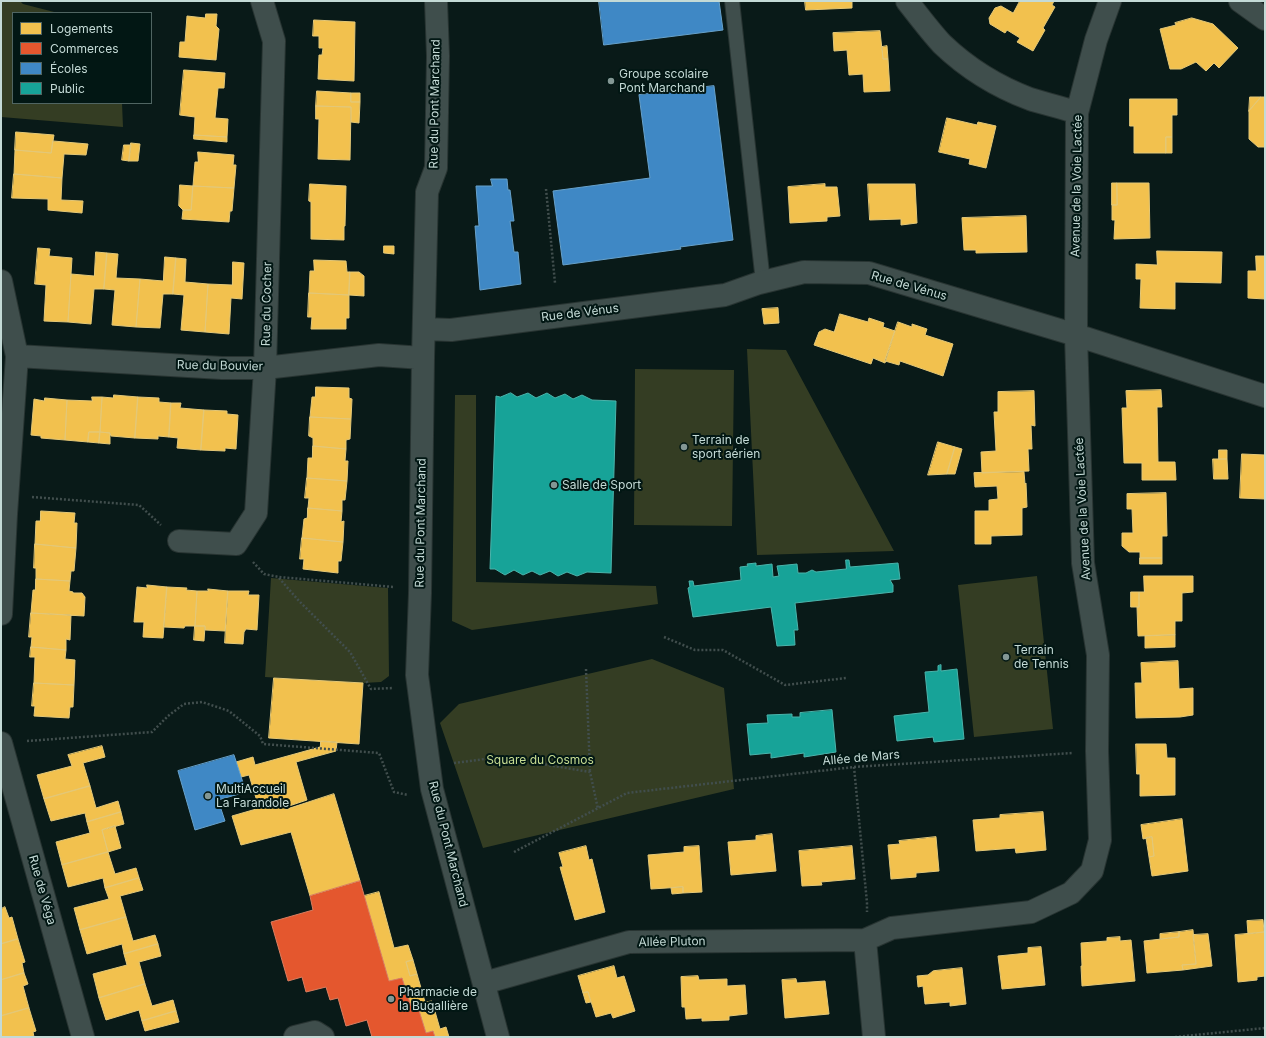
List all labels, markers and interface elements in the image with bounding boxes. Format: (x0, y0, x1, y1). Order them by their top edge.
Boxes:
legend (12, 12, 152, 104)
text: Logements (50, 21, 113, 36)
street label: Rue du Pont Marchand (427, 39, 443, 169)
text: Commerces (50, 41, 118, 56)
text: Écoles (50, 61, 88, 76)
place label: Groupe scolaire Pont Marchand (619, 67, 709, 95)
marker: Groupe scolaire Pont Marchand (606, 76, 616, 86)
text: Public (50, 81, 85, 96)
street label: Avenue de la Voie Lactée (1069, 115, 1085, 257)
street label: Rue du Cocher (259, 262, 275, 346)
street label: Rue de Vénus (869, 268, 949, 304)
street label: Rue de Vénus (540, 301, 620, 325)
street label: Rue du Bouvier (177, 358, 263, 374)
place label: Terrain de sport aérien (692, 433, 760, 461)
street label: Avenue de la Voie Lactée (1072, 437, 1094, 581)
marker: Terrain de sport aérien (679, 442, 689, 452)
street label: Rue du Pont Marchand (413, 458, 429, 588)
place label: Salle de Sport (562, 478, 641, 492)
marker: Salle de Sport (549, 480, 559, 490)
place label: Terrain de Tennis (1014, 643, 1069, 671)
marker: Terrain de Tennis (1001, 652, 1011, 662)
street label: Allée de Mars (822, 747, 900, 769)
park label: Square du Cosmos (486, 753, 594, 767)
street label: Rue du Pont Marchand (425, 780, 471, 908)
place label: MultiAccueil La Farandole (216, 782, 289, 810)
marker: MultiAccueil La Farandole (203, 791, 213, 801)
street label: Rue de Véga (25, 854, 59, 926)
street label: Allée Pluton (638, 934, 706, 950)
place label: Pharmacie de la Bugallière (399, 985, 477, 1013)
marker: Pharmacie de la Bugallière (386, 994, 396, 1004)

